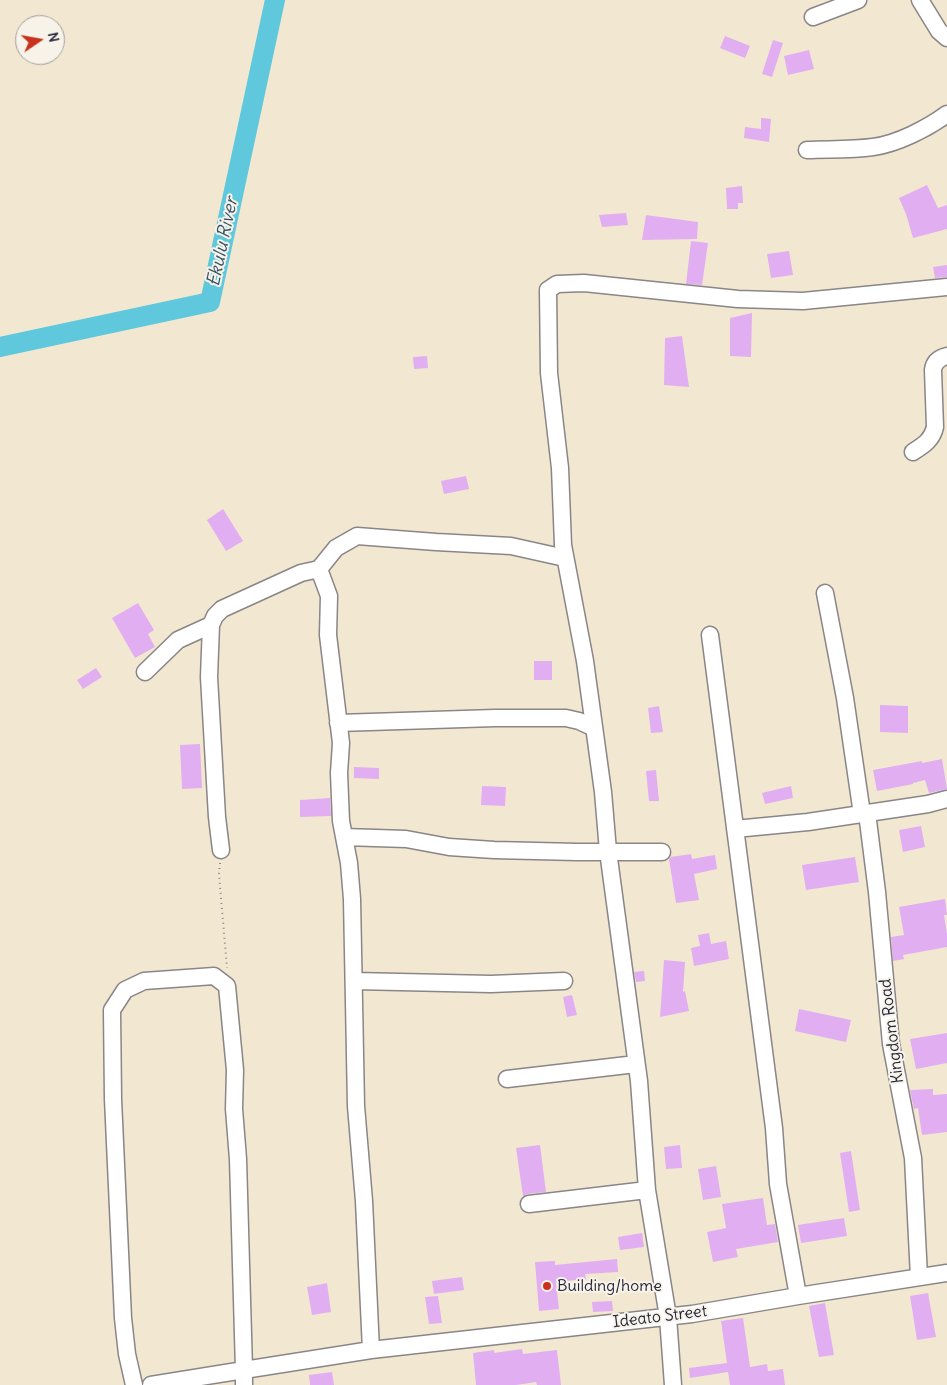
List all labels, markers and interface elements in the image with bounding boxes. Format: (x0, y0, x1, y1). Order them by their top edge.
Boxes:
north arrow (15, 15, 65, 65)
text: N (44, 30, 64, 44)
water label: Ekulu River (203, 196, 243, 288)
street label: Kingdom Road (876, 978, 908, 1084)
place label: Building/home (557, 1276, 662, 1296)
marker: Building/home (541, 1280, 553, 1292)
street label: Ideato Street (612, 1302, 708, 1332)

